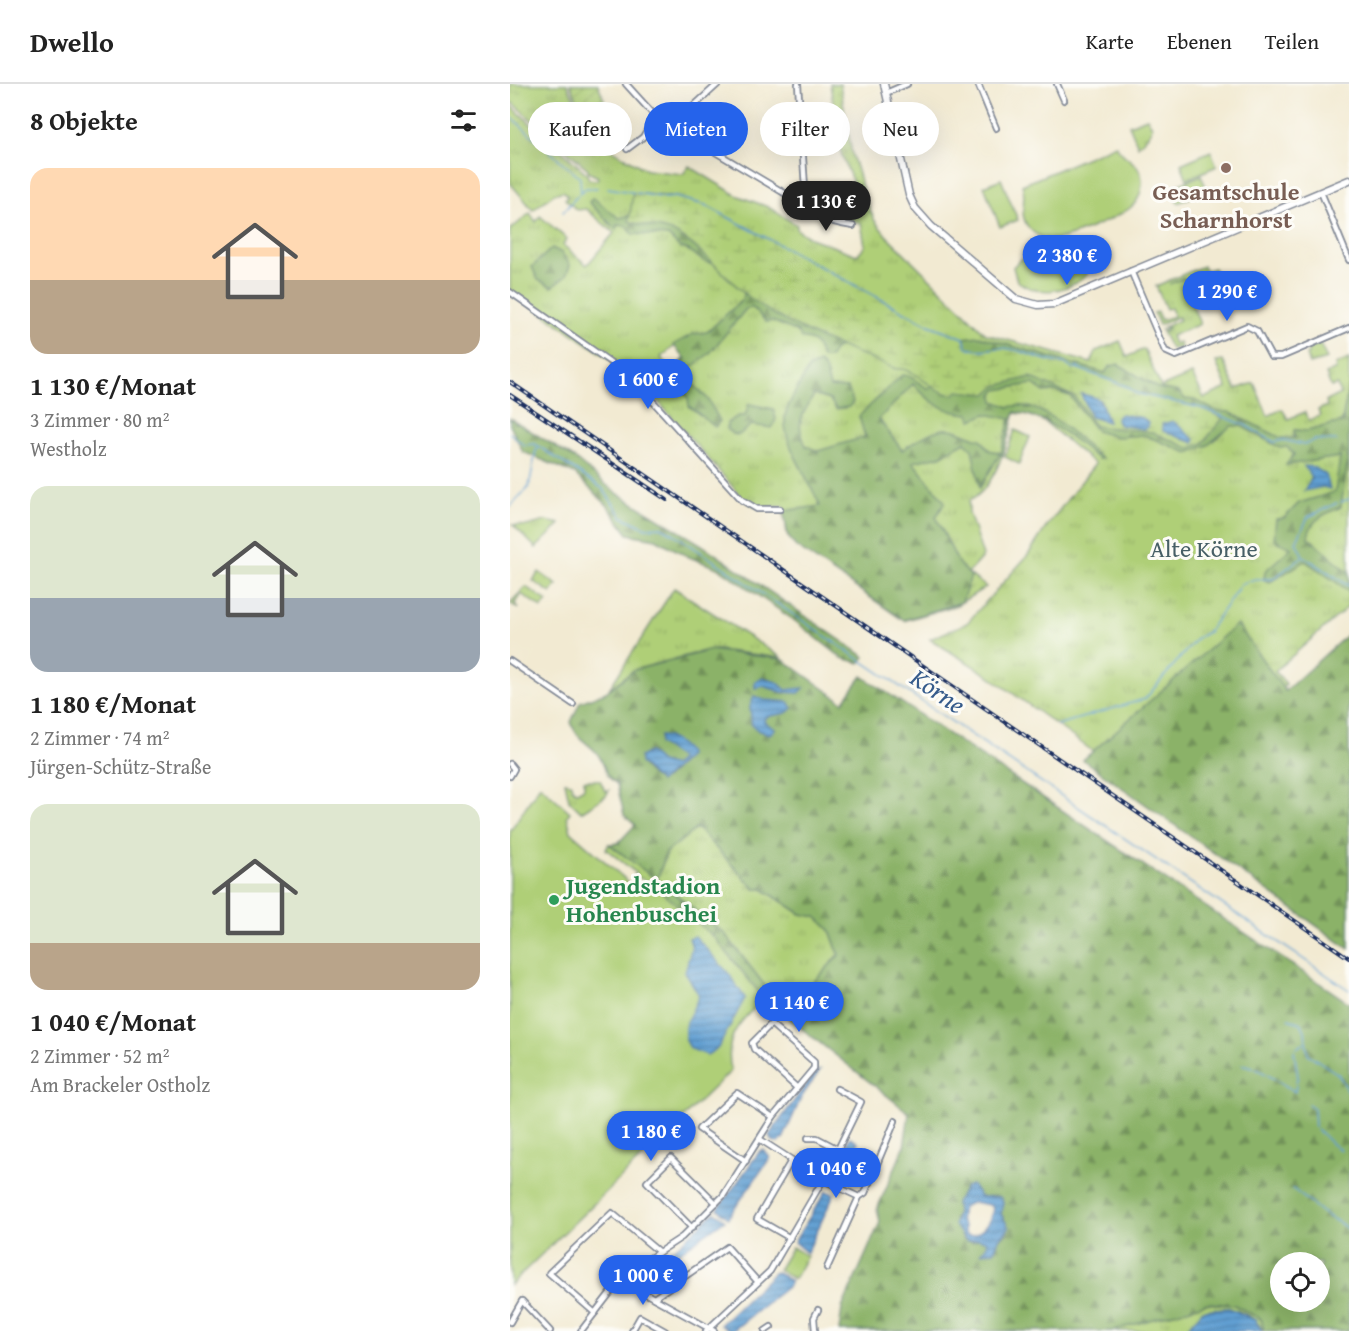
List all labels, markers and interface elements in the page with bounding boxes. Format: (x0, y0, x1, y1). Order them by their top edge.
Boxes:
text: Dwello (30, 21, 114, 62)
text: Karte (1086, 26, 1134, 57)
text: Ebenen (1167, 26, 1232, 57)
text: Teilen (1265, 26, 1319, 57)
text: 8 Objekte (30, 101, 138, 140)
chip: Kaufen (528, 102, 632, 156)
chip: Mieten (644, 102, 748, 156)
chip: Filter (760, 102, 850, 156)
chip: Neu (862, 102, 939, 156)
icon: filters (447, 104, 480, 137)
marker: Gesamtschule Scharnhorst (1219, 161, 1233, 175)
place label: Gesamtschule Scharnhorst (1153, 174, 1300, 237)
pin: 1 130 € (771, 181, 881, 232)
text: 1 130 € (796, 186, 856, 215)
icon: home (201, 207, 309, 315)
pin: 2 380 € (1012, 235, 1122, 286)
text: 2 380 € (1037, 240, 1097, 269)
pin: 1 290 € (1172, 271, 1282, 322)
text: 1 290 € (1197, 276, 1257, 305)
pin: 1 600 € (593, 359, 703, 410)
text: 1 600 € (618, 364, 678, 393)
text: 1 130 €/Monat (30, 366, 196, 405)
text: 3 Zimmer · 80 m² (30, 405, 169, 434)
text: Westholz (30, 434, 106, 463)
icon: home (201, 525, 309, 633)
park label: Alte Körne (1150, 531, 1258, 566)
water label: Körne (902, 657, 974, 723)
text: 1 180 €/Monat (30, 684, 196, 723)
text: 2 Zimmer · 74 m² (30, 723, 169, 752)
text: Jürgen-Schütz-Straße (30, 752, 211, 781)
icon: home (201, 843, 309, 951)
place label: Jugendstadion Hohenbuschei (562, 868, 720, 931)
marker: Jugendstadion Hohenbuschei (547, 893, 561, 907)
pin: 1 140 € (744, 982, 854, 1033)
text: 1 140 € (769, 987, 829, 1016)
text: 1 040 €/Monat (30, 1002, 196, 1041)
text: 2 Zimmer · 52 m² (30, 1041, 169, 1070)
text: Am Brackeler Ostholz (30, 1070, 210, 1099)
pin: 1 180 € (596, 1111, 706, 1162)
text: 1 180 € (621, 1116, 681, 1145)
pin: 1 040 € (781, 1148, 891, 1199)
text: 1 040 € (806, 1153, 866, 1182)
map controls (1270, 1252, 1330, 1312)
button: locate (1270, 1252, 1330, 1312)
pin: 1 000 € (588, 1255, 698, 1306)
text: 1 000 € (613, 1260, 673, 1289)

